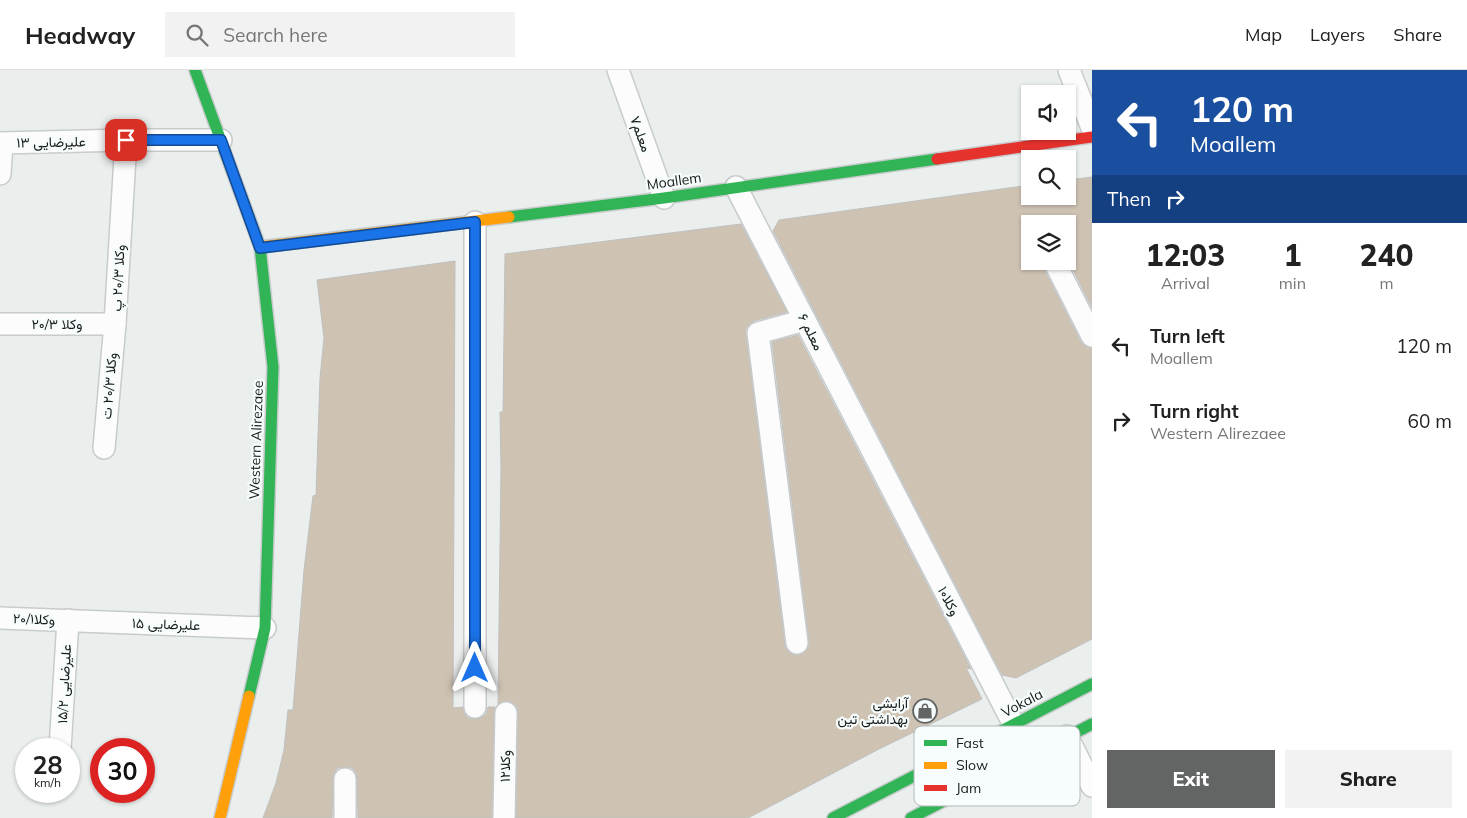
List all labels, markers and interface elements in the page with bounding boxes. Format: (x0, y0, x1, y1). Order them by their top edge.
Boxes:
search box (165, 12, 515, 57)
text: Headway (25, 20, 135, 50)
icon: search (183, 21, 211, 49)
text: Search here (223, 23, 328, 47)
text: Map (1245, 23, 1282, 46)
text: Layers (1310, 23, 1365, 46)
text: Share (1393, 23, 1442, 46)
map controls (1021, 85, 1076, 270)
button: sound (1021, 85, 1076, 140)
text: 120 m (1190, 87, 1294, 131)
icon: left (1107, 90, 1172, 155)
street label: معلم۷ (626, 114, 656, 154)
pin (105, 119, 147, 161)
icon: arrive (112, 126, 140, 154)
text: Moallem (1190, 130, 1276, 158)
street label: ۱۳ علیرضایی (16, 132, 86, 152)
button: search (1021, 150, 1076, 205)
street label: Moallem (646, 168, 702, 194)
icon: right (1161, 185, 1189, 213)
text: Then (1107, 187, 1151, 211)
button: layers (1021, 215, 1076, 270)
text: 12:03 (1145, 236, 1225, 274)
text: 1 (1283, 236, 1301, 274)
text: 240 (1360, 236, 1414, 274)
street label: وکلا ۲۰/۳ پ (107, 244, 130, 312)
text: Arrival (1161, 273, 1210, 293)
text: min (1279, 273, 1306, 293)
text: m (1379, 273, 1394, 293)
street label: ۶ معلم (794, 310, 828, 354)
street label: وکلا ۲۰/۳ (32, 315, 83, 333)
text: Turn left (1150, 324, 1225, 348)
icon: left (1107, 332, 1135, 360)
text: 120 m (1396, 334, 1452, 358)
text: Moallem (1150, 348, 1213, 368)
street label: وکلا ۲۰/۳ ت (97, 352, 121, 420)
street label: Western Alirezaee (245, 380, 267, 500)
text: Turn right (1150, 399, 1239, 423)
icon: right (1107, 407, 1135, 435)
text: 60 m (1408, 409, 1452, 433)
text: Western Alirezaee (1150, 423, 1286, 443)
street label: وکلا۱۰ (934, 583, 964, 619)
street label: وکلا۲۰/۱ (13, 609, 55, 629)
street label: ۱۵ علیرضایی (132, 614, 200, 634)
position arrow (448, 641, 500, 693)
street label: ۱۵/۲ علیرضایی (53, 644, 75, 724)
street label: Vokala (998, 685, 1046, 721)
place label: آرایشی بهداشتی تین (837, 694, 910, 728)
shop icon: آرایشی بهداشتی تین (912, 698, 938, 724)
legend (914, 726, 1080, 806)
text: Fast (956, 734, 984, 752)
speed limit sign: 30 (90, 738, 155, 803)
text: 28 (32, 749, 63, 780)
street label: وکلا۱۲ (496, 750, 514, 782)
button: Exit (1107, 750, 1275, 808)
button: Share (1285, 750, 1452, 808)
text: Slow (956, 756, 988, 774)
text: km/h (34, 775, 61, 790)
text: Jam (956, 779, 981, 797)

